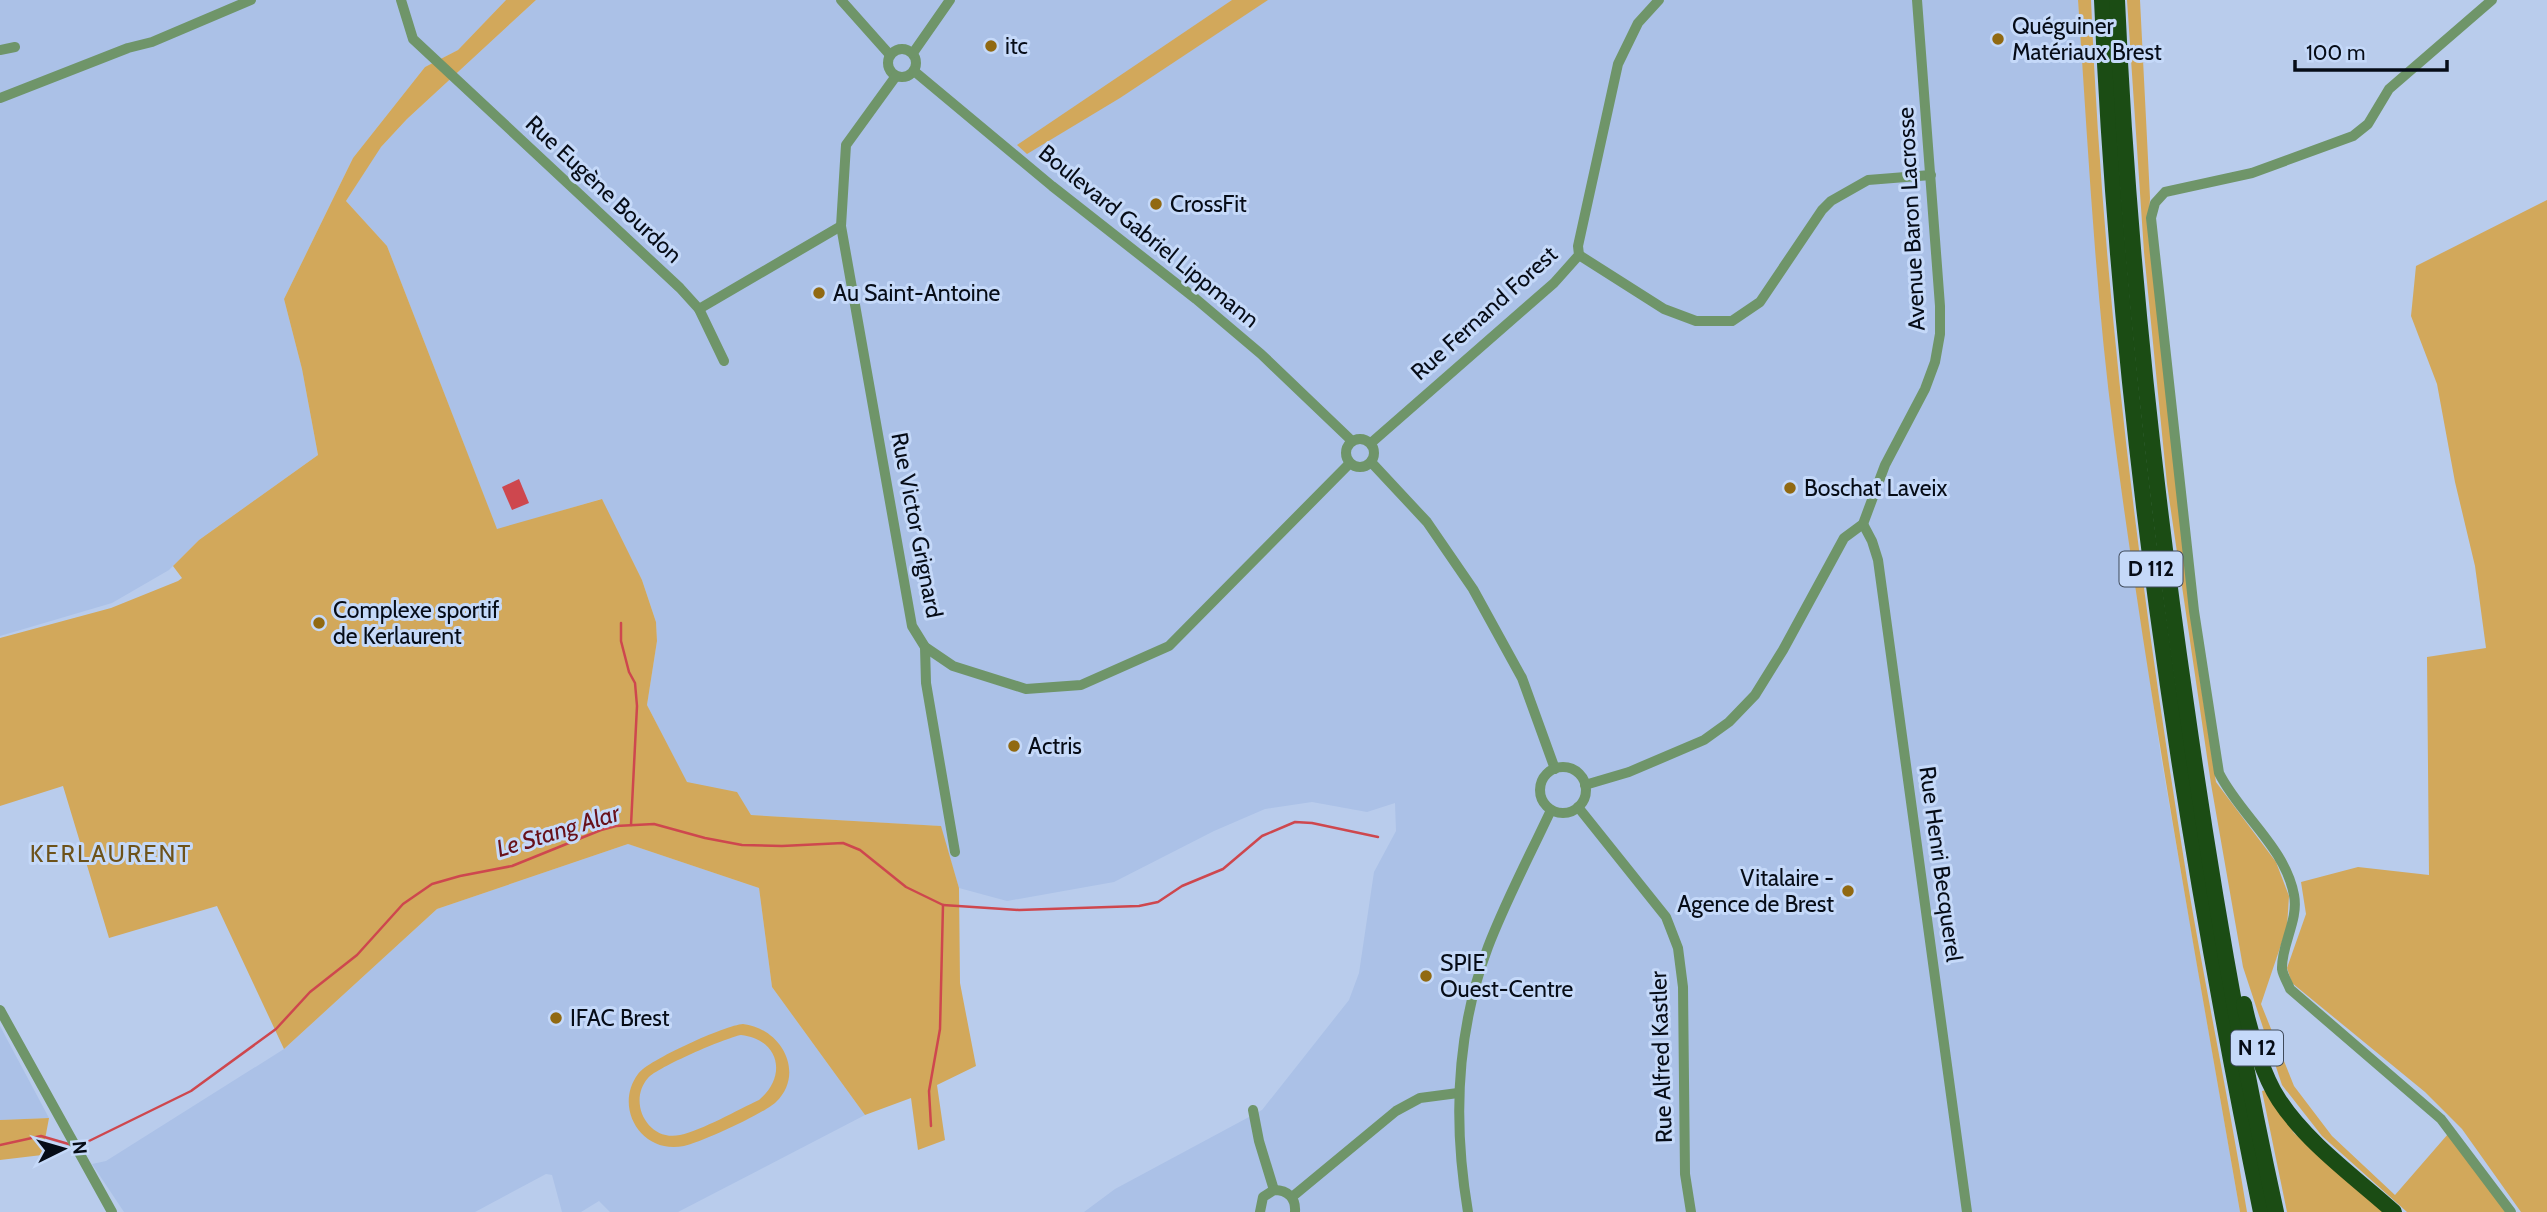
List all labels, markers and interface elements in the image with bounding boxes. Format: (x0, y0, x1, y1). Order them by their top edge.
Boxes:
place label: Quéguiner Matériaux Brest (2012, 12, 2162, 66)
scale bar (2295, 28, 2447, 72)
marker: Quéguiner Matériaux Brest (1990, 31, 2006, 47)
place label: itc (1005, 32, 1028, 60)
marker: itc (983, 38, 999, 54)
text: 100 m (2306, 40, 2365, 65)
street label: Avenue Baron Lacrosse (1891, 106, 1931, 332)
street label: Rue Eugène Bourdon (520, 109, 688, 269)
street label: Boulevard Gabriel Lippmann (1033, 138, 1265, 334)
place label: CrossFit (1170, 190, 1247, 218)
marker: CrossFit (1148, 196, 1164, 212)
street label: Rue Fernand Forest (1405, 240, 1563, 386)
place label: Au Saint-Antoine (833, 279, 1001, 307)
marker: Au Saint-Antoine (811, 285, 827, 301)
street label: Rue Victor Grignard (885, 430, 949, 620)
place label: Boschat Laveix (1804, 474, 1947, 502)
marker: Boschat Laveix (1782, 480, 1798, 496)
road number: D 112 (2120, 552, 2182, 586)
place label: Complexe sportif de Kerlaurent (333, 596, 500, 650)
marker: Complexe sportif de Kerlaurent (311, 615, 327, 631)
place label: Actris (1028, 732, 1082, 760)
marker: Actris (1006, 738, 1022, 754)
street label: Rue Henri Becquerel (1913, 764, 1969, 964)
water label: Le Stang Alar (493, 798, 625, 863)
district label: KERLAURENT (30, 839, 192, 868)
place label: Vitalaire - Agence de Brest (1677, 864, 1834, 918)
marker: Vitalaire - Agence de Brest (1840, 883, 1856, 899)
place label: SPIE Ouest-Centre (1440, 949, 1573, 1003)
marker: SPIE Ouest-Centre (1418, 968, 1434, 984)
street label: Rue Alfred Kastler (1644, 970, 1678, 1143)
place label: IFAC Brest (570, 1004, 670, 1032)
marker: IFAC Brest (548, 1010, 564, 1026)
road number: N 12 (2231, 1030, 2283, 1066)
north arrow (28, 1114, 98, 1184)
text: N (67, 1140, 91, 1155)

